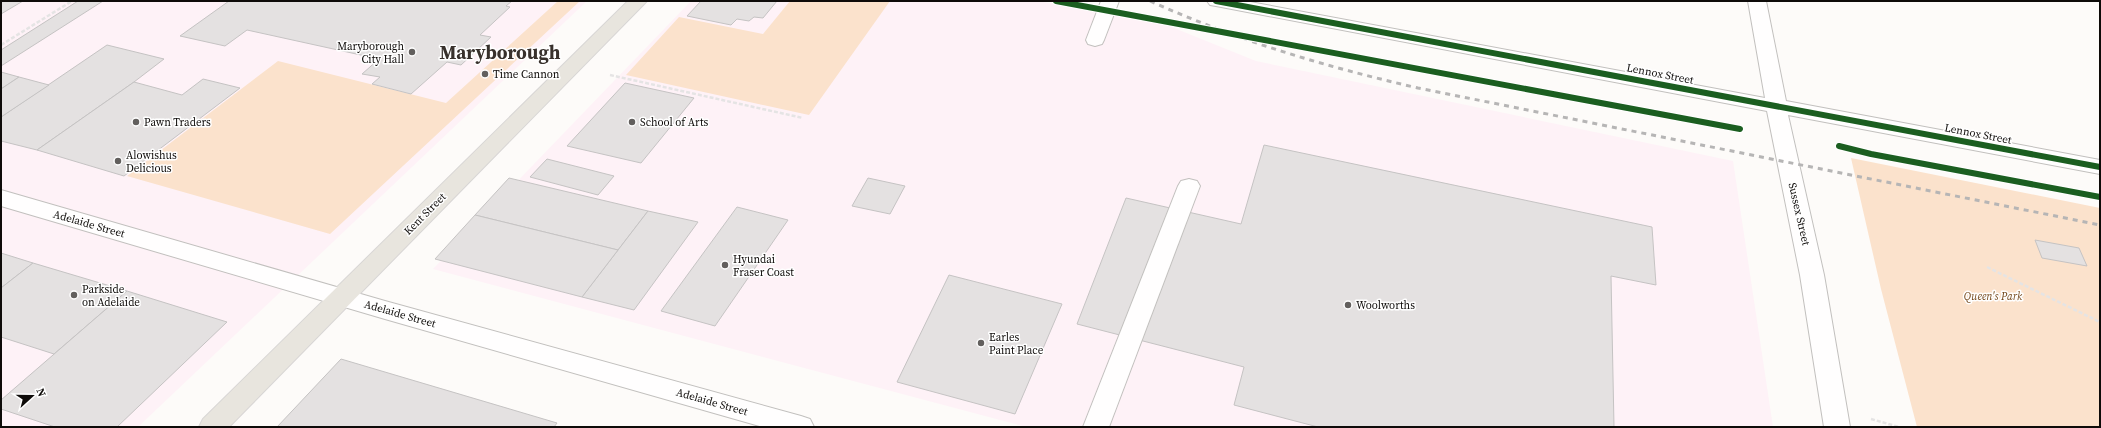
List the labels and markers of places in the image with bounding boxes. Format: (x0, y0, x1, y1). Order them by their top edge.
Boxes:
place label: Maryborough City Hall (337, 39, 404, 67)
marker: Maryborough City Hall (407, 47, 417, 57)
place label: Time Cannon (493, 67, 560, 82)
marker: Time Cannon (480, 69, 490, 79)
place label: Pawn Traders (144, 115, 211, 130)
place label: School of Arts (640, 115, 709, 130)
marker: Pawn Traders (131, 117, 141, 127)
marker: School of Arts (627, 117, 637, 127)
place label: Alowishus Delicious (126, 148, 177, 176)
marker: Alowishus Delicious (113, 156, 123, 166)
place label: Hyundai Fraser Coast (733, 252, 794, 280)
marker: Hyundai Fraser Coast (720, 260, 730, 270)
place label: Parkside on Adelaide (82, 282, 140, 310)
marker: Parkside on Adelaide (69, 290, 79, 300)
place label: Woolworths (1356, 298, 1415, 313)
marker: Woolworths (1343, 300, 1353, 310)
place label: Earles Paint Place (989, 330, 1044, 358)
marker: Earles Paint Place (976, 338, 986, 348)

